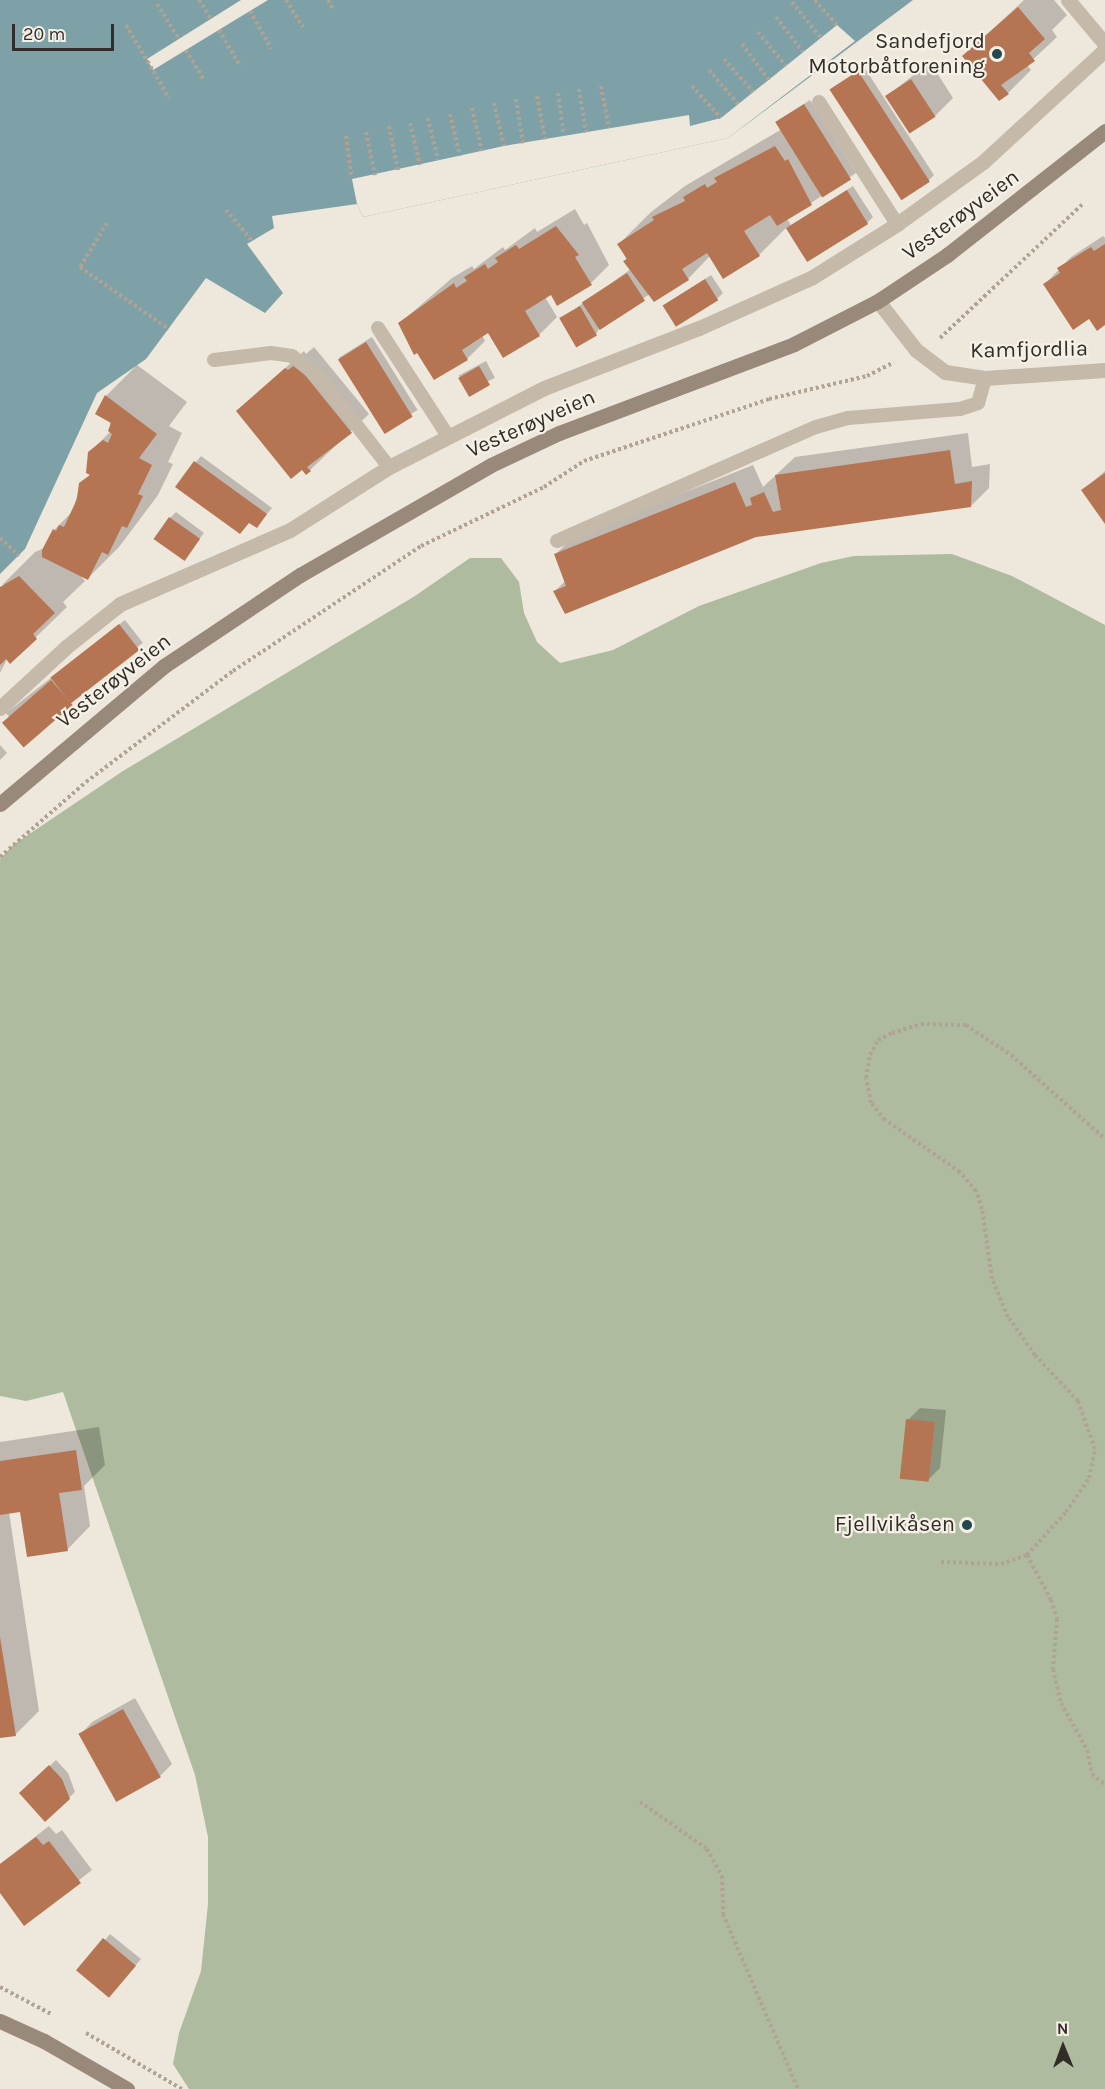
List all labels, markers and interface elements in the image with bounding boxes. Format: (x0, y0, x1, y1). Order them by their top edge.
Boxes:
scale bar (15, 12, 117, 50)
text: 20 m (23, 23, 65, 45)
place label: Sandefjord Motorbåtforening (808, 28, 985, 80)
marker: Sandefjord Motorbåtforening (990, 47, 1004, 61)
street label: Vesterøyveien (898, 164, 1024, 266)
street label: Kamfjordlia (970, 336, 1088, 364)
street label: Vesterøyveien (463, 384, 599, 464)
street label: Vesterøyveien (52, 628, 176, 734)
place label: Fjellvikåsen (835, 1512, 955, 1538)
marker: Fjellvikåsen (960, 1518, 974, 1532)
north arrow (1033, 2017, 1093, 2077)
text: N (1057, 2019, 1069, 2038)

